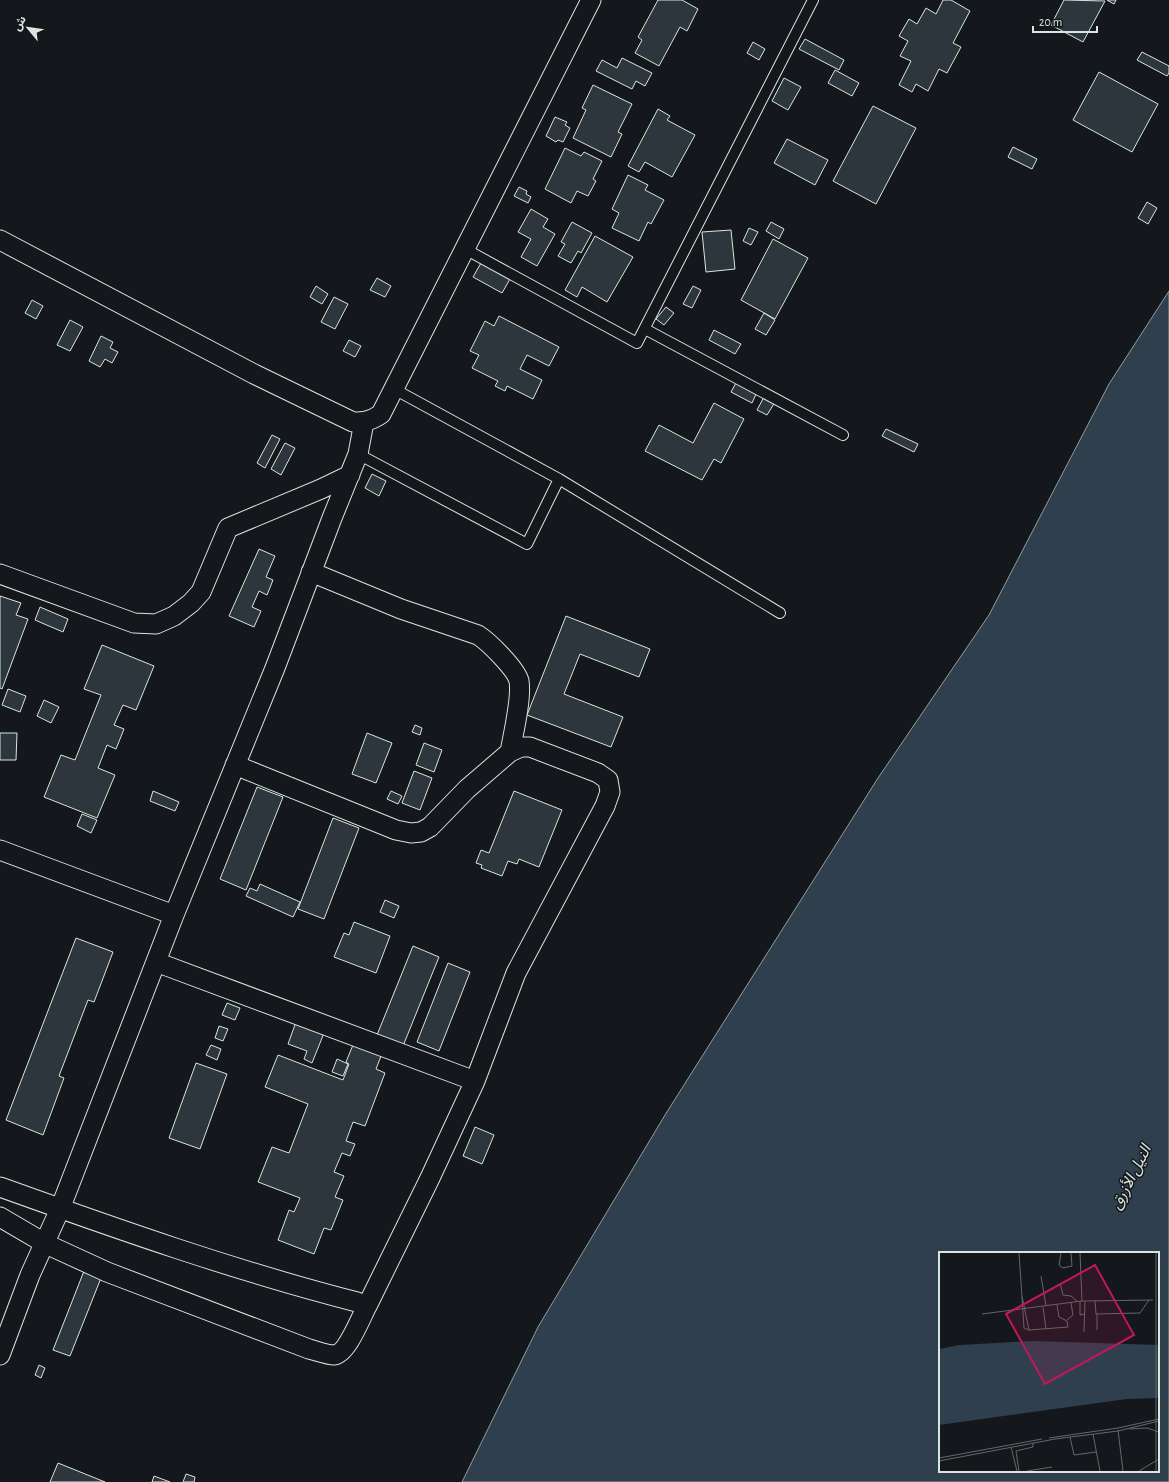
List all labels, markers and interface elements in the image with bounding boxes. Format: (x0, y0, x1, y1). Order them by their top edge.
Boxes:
north arrow (8, 8, 48, 48)
scale bar (1033, 8, 1097, 34)
text: ش (11, 14, 29, 33)
text: 20 m (1039, 16, 1062, 28)
water label: النيل الأزرق (1106, 1140, 1156, 1213)
inset map (939, 1252, 1159, 1472)

